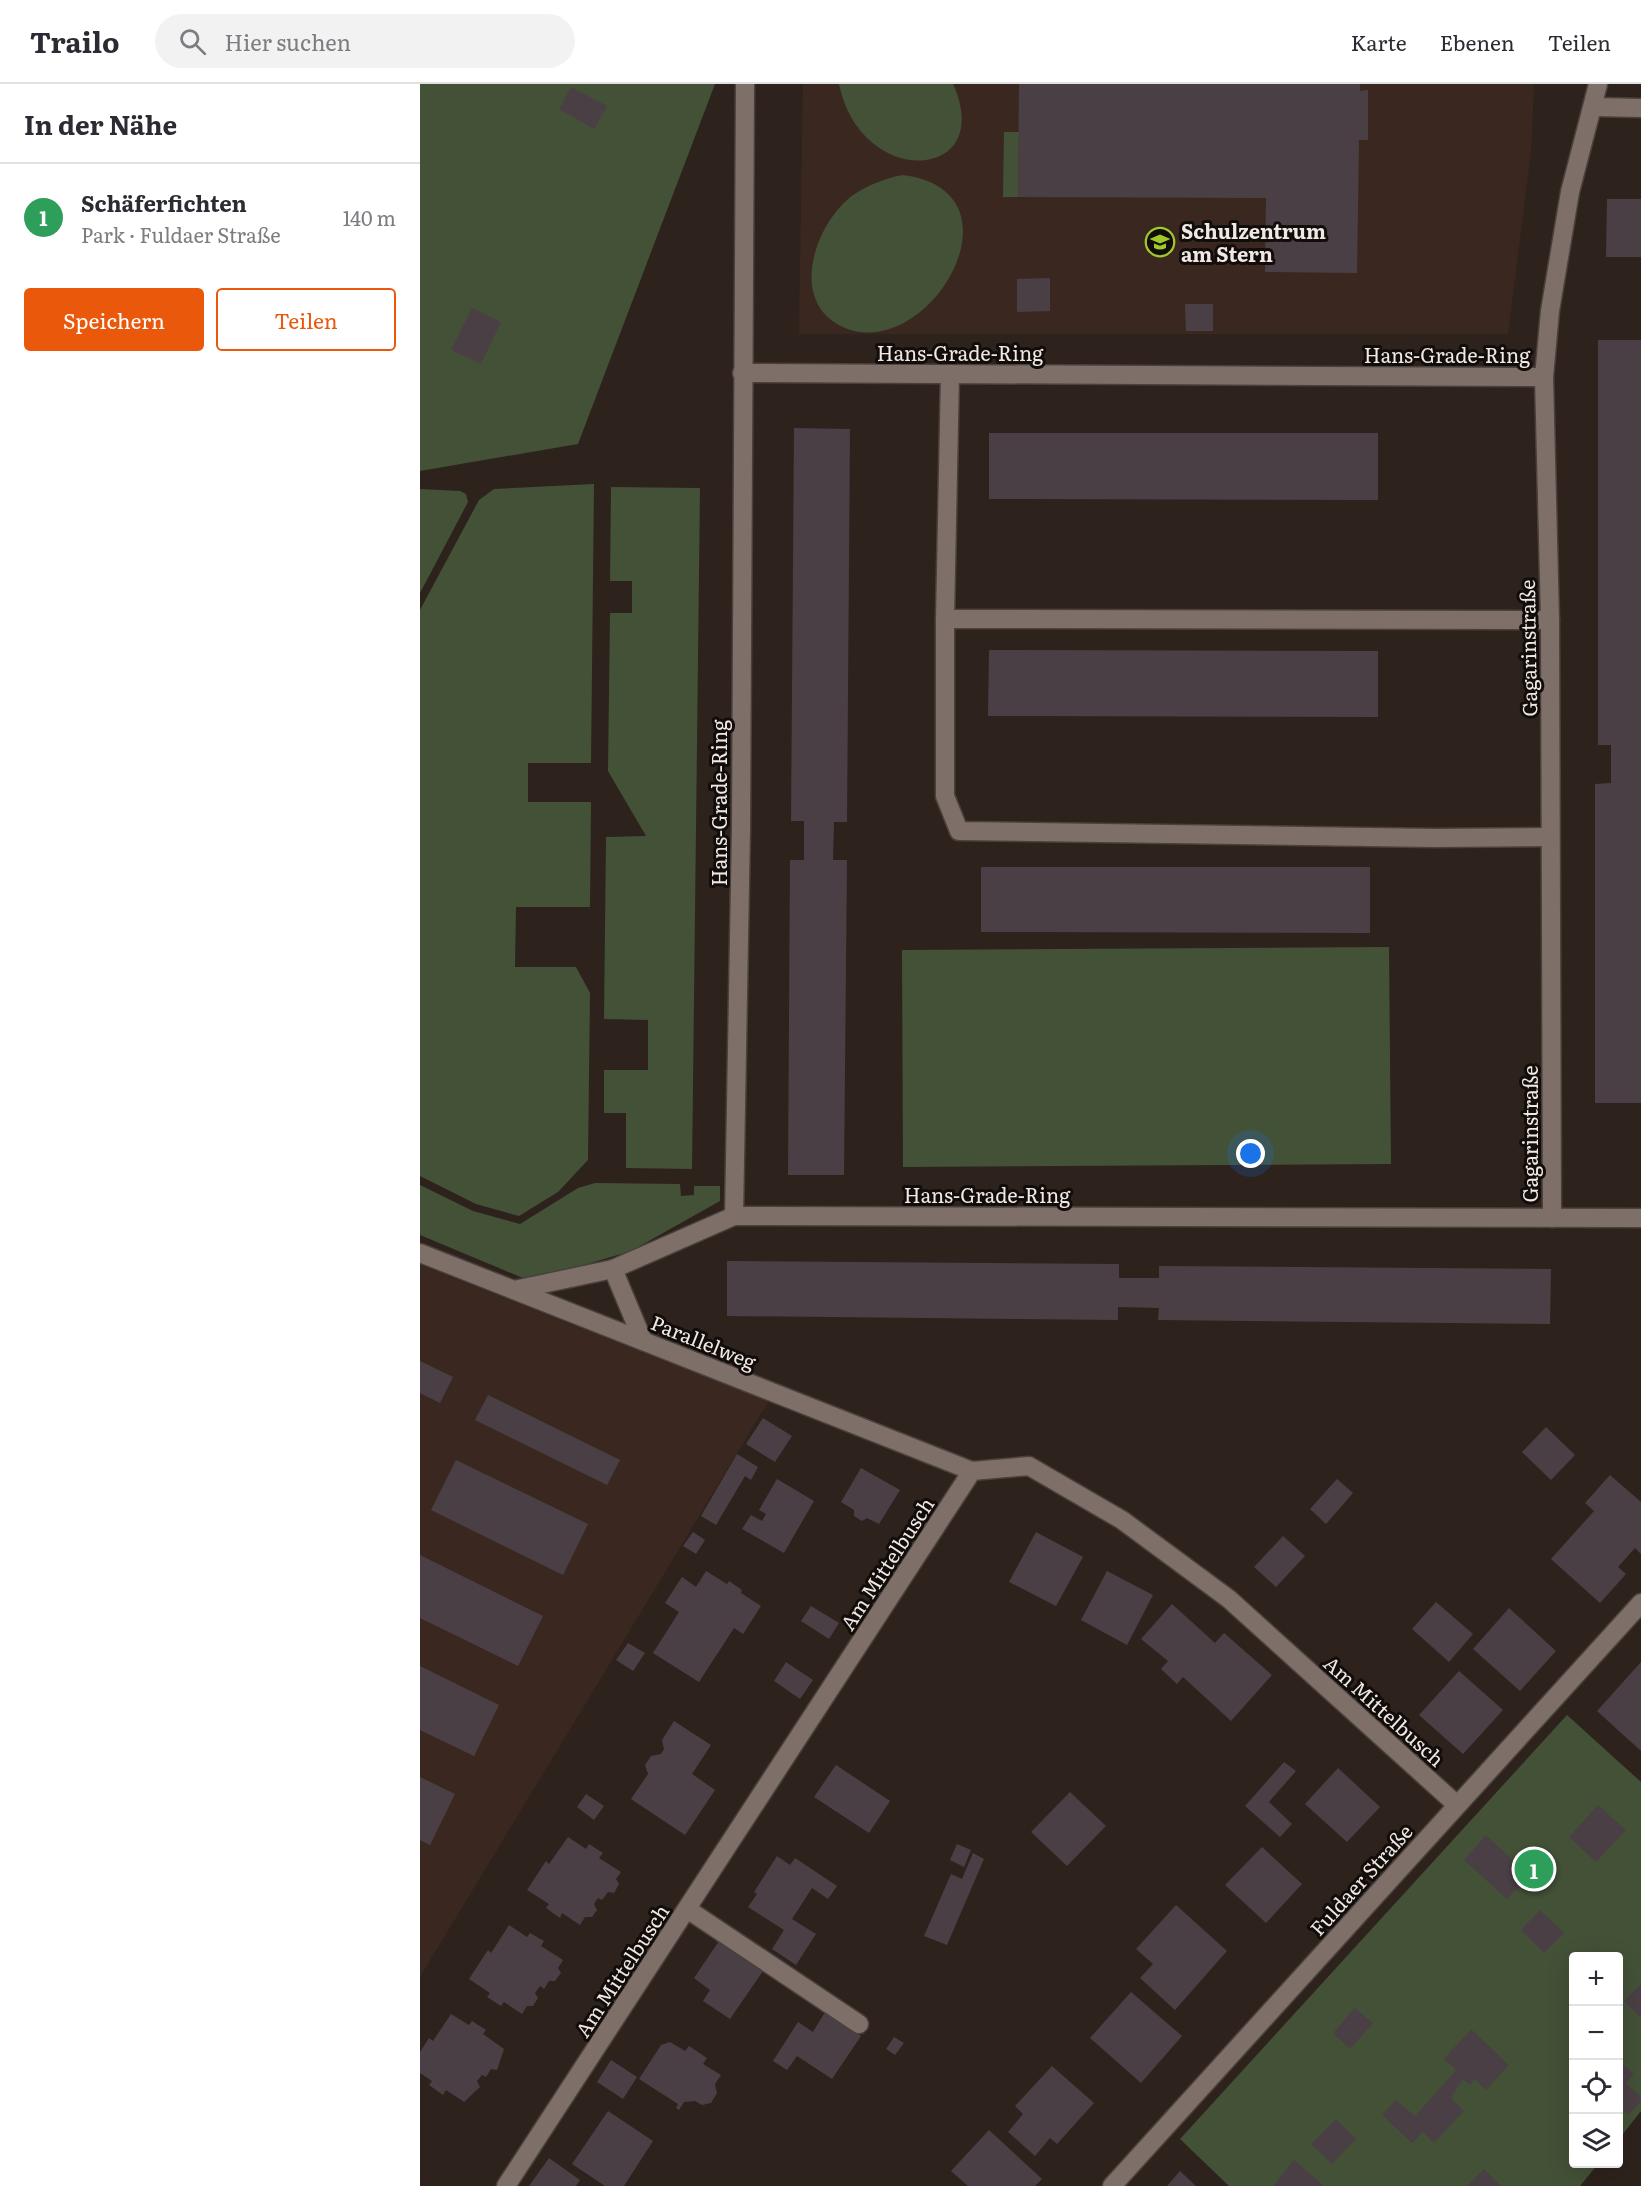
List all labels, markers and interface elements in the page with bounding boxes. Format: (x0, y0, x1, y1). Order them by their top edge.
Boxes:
search box (155, 14, 575, 68)
text: Trailo (30, 20, 119, 62)
icon: search (176, 25, 209, 58)
text: Hier suchen (224, 25, 351, 58)
text: Karte (1351, 26, 1407, 57)
text: Ebenen (1440, 26, 1515, 57)
text: Teilen (1548, 26, 1611, 57)
text: In der Nähe (24, 104, 177, 143)
text: Schäferfichten (81, 186, 247, 219)
text: 1 (39, 202, 48, 232)
text: 140 m (343, 202, 396, 232)
place label: Schulzentrum am Stern (1181, 215, 1326, 268)
text: Park · Fuldaer Straße (81, 219, 281, 249)
school or university icon: Schulzentrum am Stern (1144, 226, 1176, 258)
button: Speichern (24, 288, 204, 351)
button: Teilen (216, 288, 396, 351)
street label: Hans-Grade-Ring (877, 337, 1044, 367)
street label: Hans-Grade-Ring (1364, 339, 1531, 369)
street label: Gagarinstraße (1511, 579, 1543, 717)
street label: Hans-Grade-Ring (703, 719, 733, 886)
street label: Gagarinstraße (1514, 1065, 1544, 1203)
your location (1236, 1139, 1265, 1168)
street label: Hans-Grade-Ring (904, 1179, 1071, 1209)
street label: Parallelweg (647, 1306, 762, 1376)
street label: Am Mittelbusch (832, 1491, 940, 1635)
street label: Am Mittelbusch (1318, 1648, 1452, 1772)
street label: Fuldaer Straße (1302, 1816, 1418, 1942)
pin: 1 (1514, 1846, 1554, 1892)
street label: Am Mittelbusch (567, 1898, 675, 2042)
map controls (1569, 1952, 1623, 2168)
button: + (1569, 1952, 1623, 2006)
button: − (1569, 2006, 1623, 2060)
button: locate (1569, 2060, 1623, 2114)
button: layers (1569, 2114, 1623, 2168)

